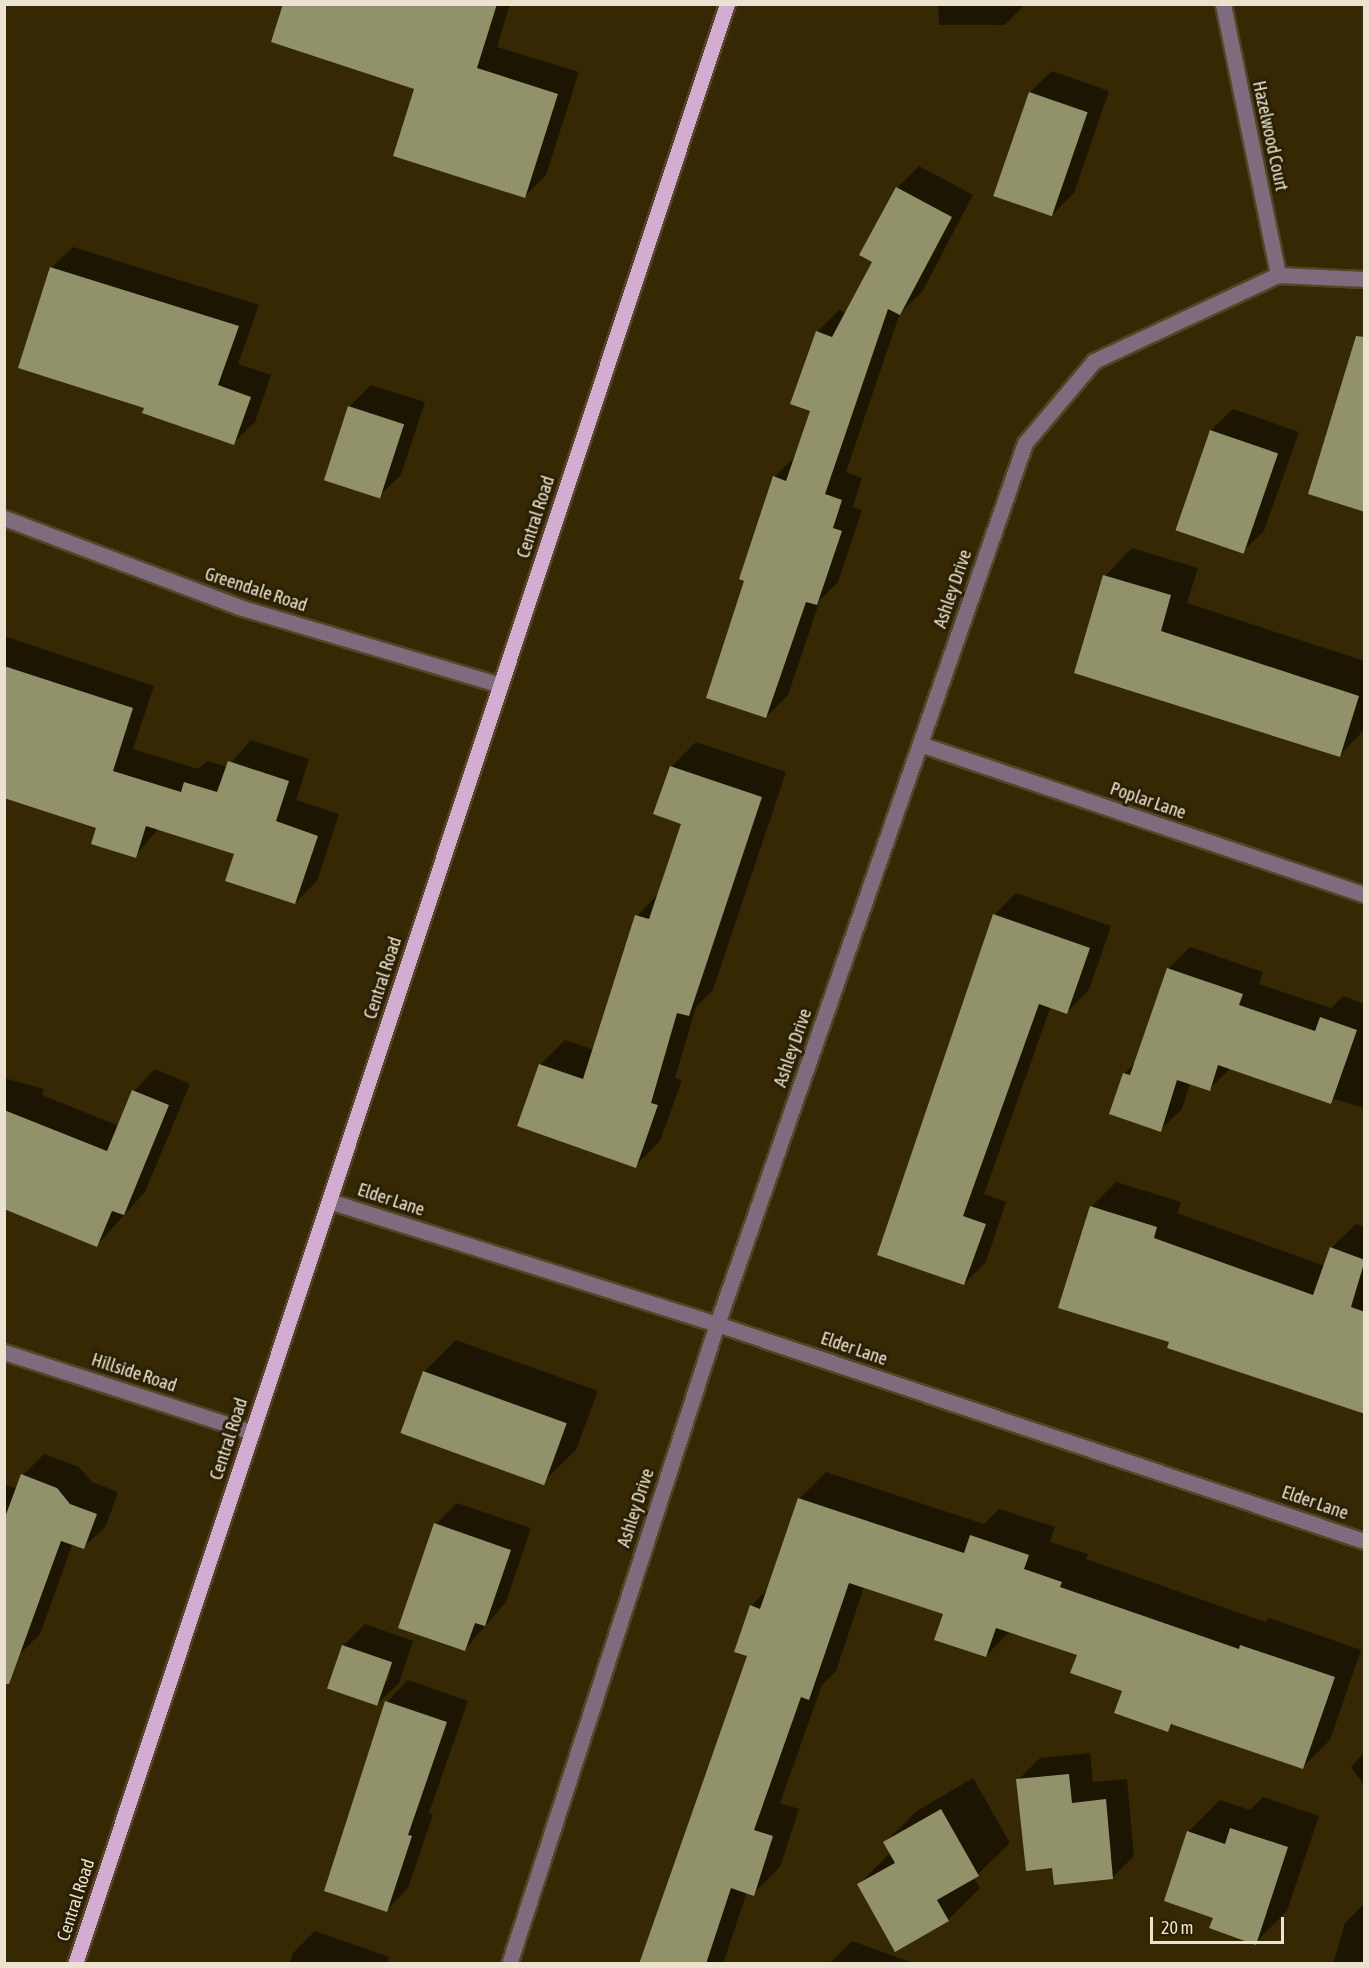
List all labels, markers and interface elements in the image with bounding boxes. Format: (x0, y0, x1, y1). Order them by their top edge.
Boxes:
street label: Hazelwood Court (1248, 79, 1292, 193)
street label: Central Road (513, 473, 559, 561)
street label: Ashley Drive (930, 547, 976, 631)
street label: Greendale Road (202, 563, 310, 617)
street label: Poplar Lane (1107, 778, 1189, 824)
street label: Central Road (360, 934, 406, 1022)
street label: Ashley Drive (770, 1006, 816, 1090)
street label: Elder Lane (355, 1179, 427, 1221)
street label: Elder Lane (818, 1328, 890, 1370)
street label: Hillside Road (89, 1349, 179, 1397)
street label: Central Road (206, 1395, 252, 1483)
street label: Ashley Drive (613, 1466, 659, 1550)
street label: Elder Lane (1279, 1482, 1351, 1524)
street label: Central Road (53, 1856, 99, 1944)
scale bar (1153, 1905, 1286, 1943)
text: 20 m (1161, 1917, 1193, 1938)

